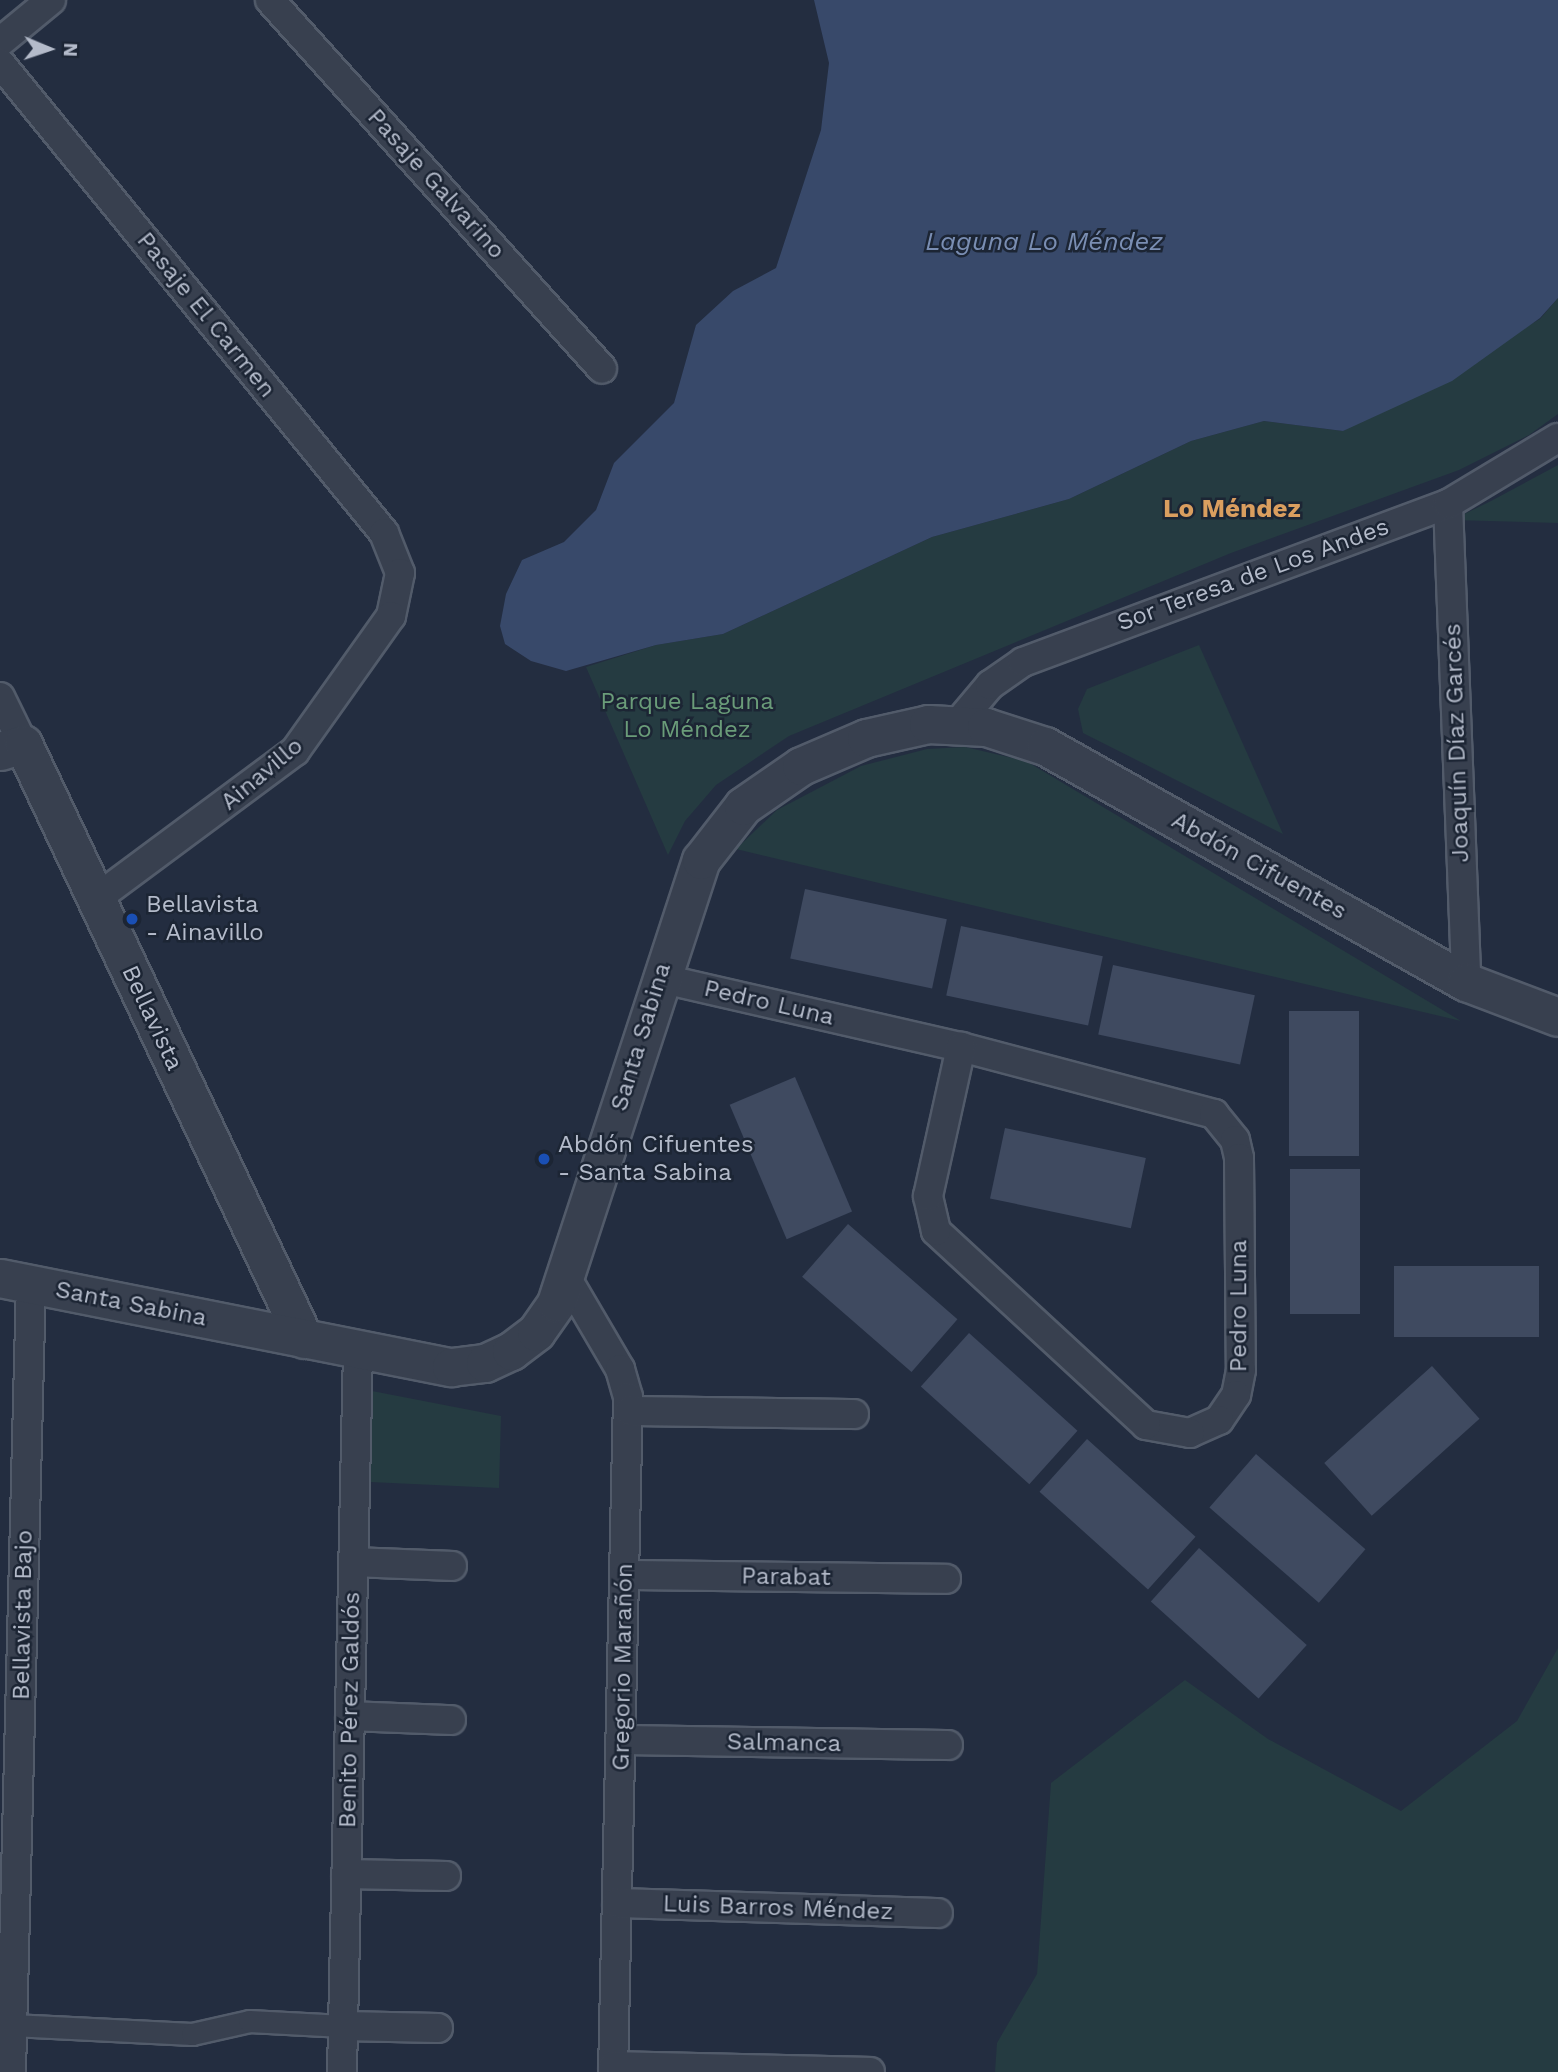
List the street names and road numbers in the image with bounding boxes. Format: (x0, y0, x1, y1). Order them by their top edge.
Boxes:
street label: Pasaje Galvarino (361, 103, 511, 265)
street label: Pasaje El Carmen (130, 226, 282, 404)
street label: Sor Teresa de Los Andes (1112, 512, 1394, 638)
street label: Joaquín Díaz Garcés (1438, 623, 1476, 863)
street label: Ainavillo (215, 731, 309, 817)
street label: Abdón Cifuentes (1167, 806, 1351, 926)
street label: Santa Sabina (605, 959, 677, 1115)
street label: Bellavista (115, 961, 189, 1075)
street label: Pedro Luna (701, 974, 837, 1032)
street label: Pedro Luna (1225, 1240, 1253, 1372)
street label: Santa Sabina (53, 1275, 209, 1333)
street label: Bellavista Bajo (7, 1529, 39, 1701)
street label: Parabat (741, 1562, 831, 1592)
street label: Gregorio Marañón (607, 1563, 639, 1771)
street label: Benito Pérez Galdós (334, 1592, 366, 1828)
street label: Salmanca (727, 1728, 841, 1758)
street label: Luis Barros Méndez (662, 1890, 894, 1926)

